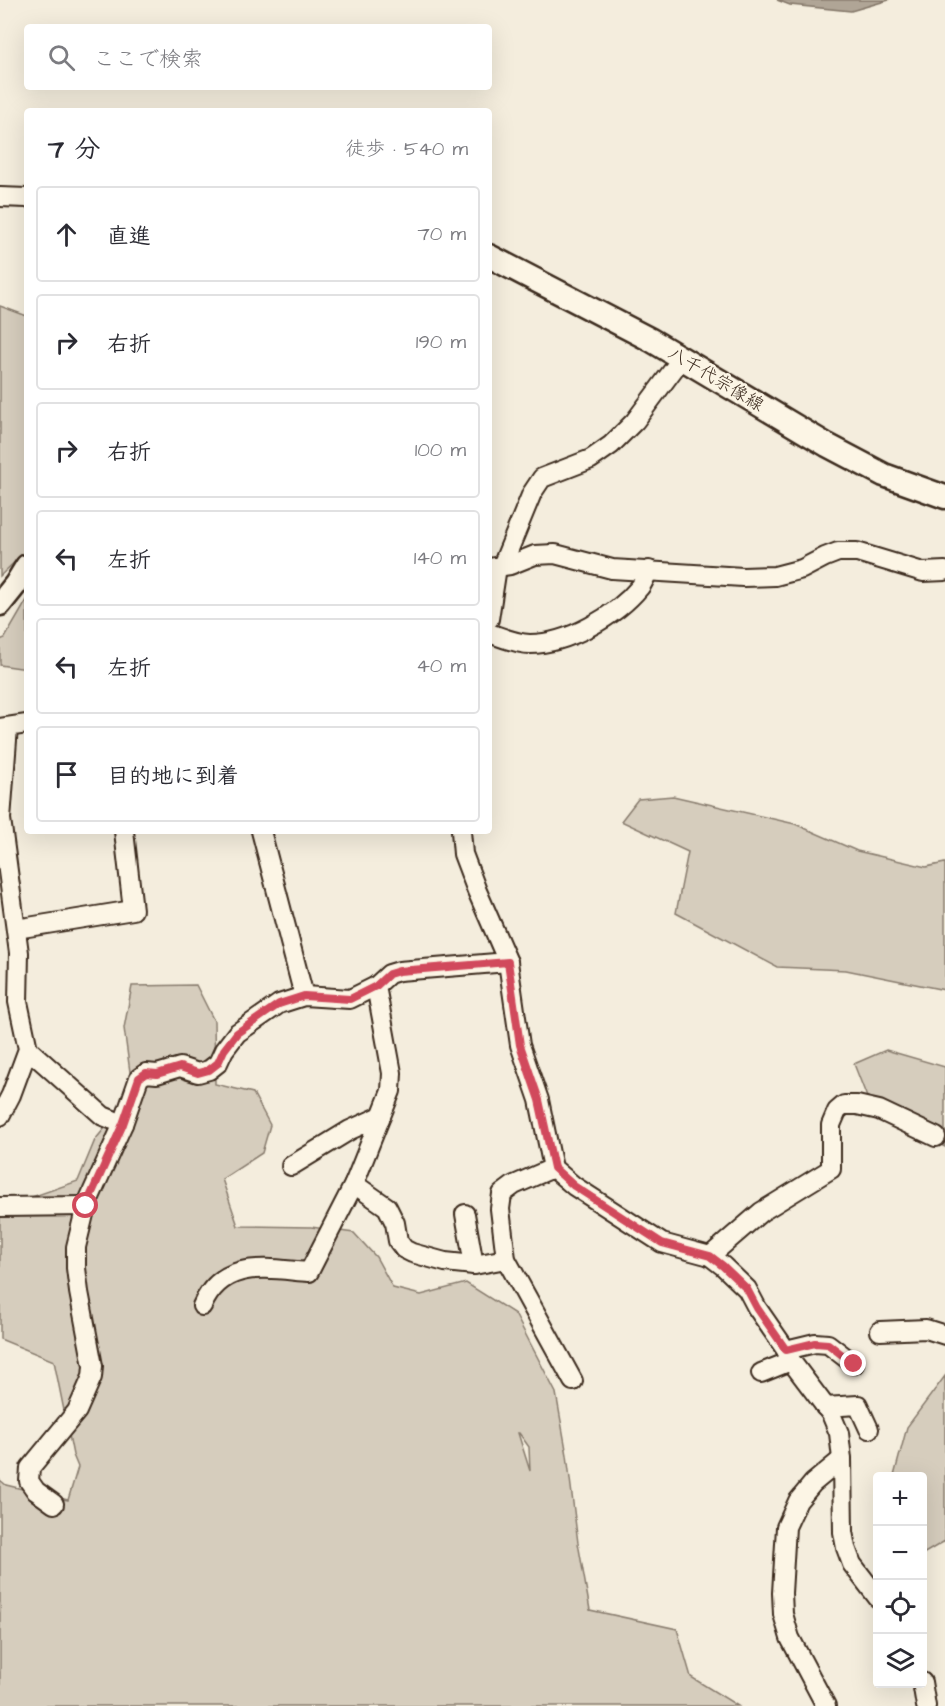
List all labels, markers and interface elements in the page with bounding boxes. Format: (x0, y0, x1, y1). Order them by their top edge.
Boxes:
search box (24, 24, 492, 90)
icon: search (45, 41, 78, 74)
text: ここで検索 (93, 44, 203, 75)
text: 7 分 (48, 131, 100, 167)
text: 徒歩 · 540 m (345, 135, 468, 163)
icon: ahead (50, 218, 83, 251)
text: 70 m (418, 220, 466, 248)
text: 直進 (107, 221, 151, 252)
icon: right (50, 326, 83, 359)
text: 190 m (416, 328, 466, 356)
text: 右折 (107, 329, 151, 360)
street label: 八千代宗像線 (663, 340, 769, 418)
icon: right (50, 434, 83, 467)
text: 100 m (415, 436, 466, 464)
text: 右折 (107, 437, 151, 468)
icon: left (50, 542, 83, 575)
text: 140 m (414, 544, 466, 572)
text: 左折 (107, 545, 151, 576)
icon: left (50, 650, 83, 683)
text: 40 m (416, 652, 466, 680)
text: 左折 (107, 653, 151, 684)
icon: arrive (50, 758, 83, 791)
text: 目的地に到着 (107, 761, 239, 792)
route start (72, 1192, 98, 1218)
route end (840, 1350, 866, 1376)
map controls (873, 1472, 927, 1688)
button: + (873, 1472, 927, 1526)
button: − (873, 1526, 927, 1580)
button: locate (873, 1580, 927, 1634)
button: layers (873, 1634, 927, 1688)

